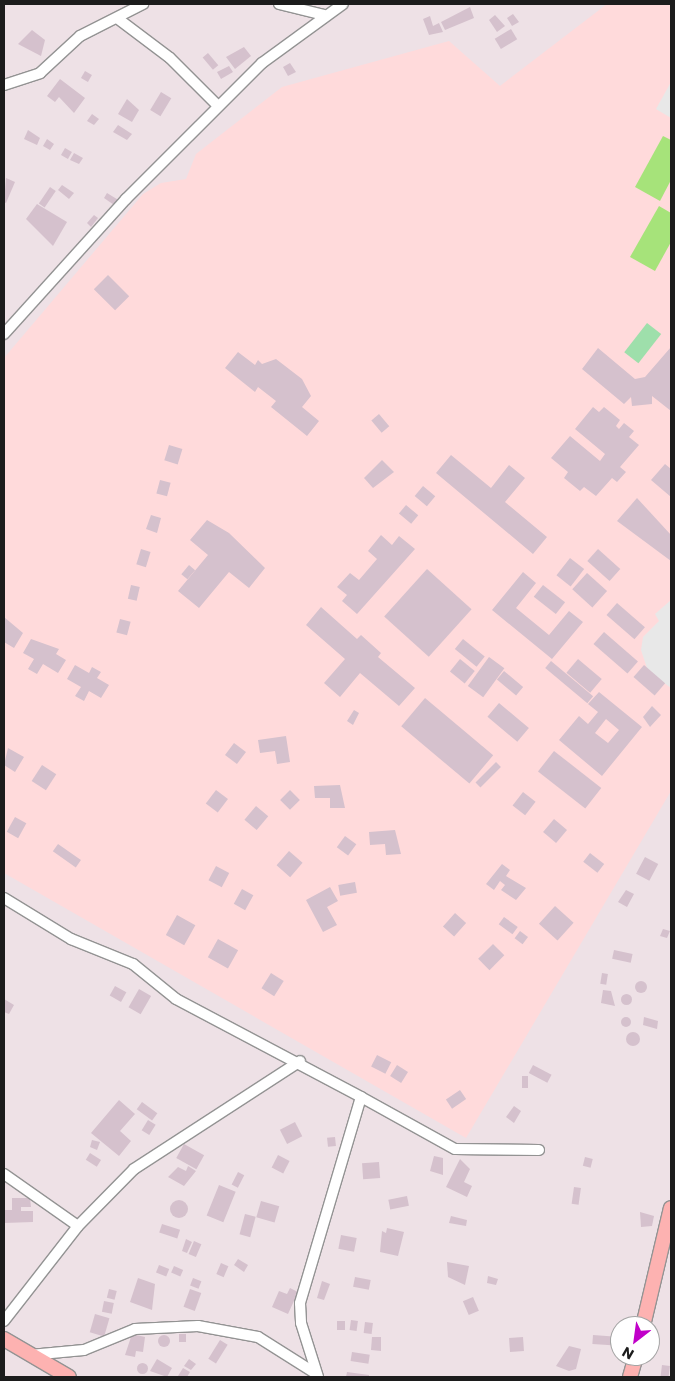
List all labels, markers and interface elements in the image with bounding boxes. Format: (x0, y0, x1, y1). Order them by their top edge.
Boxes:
north arrow (610, 1316, 660, 1366)
text: N (618, 1342, 638, 1364)

